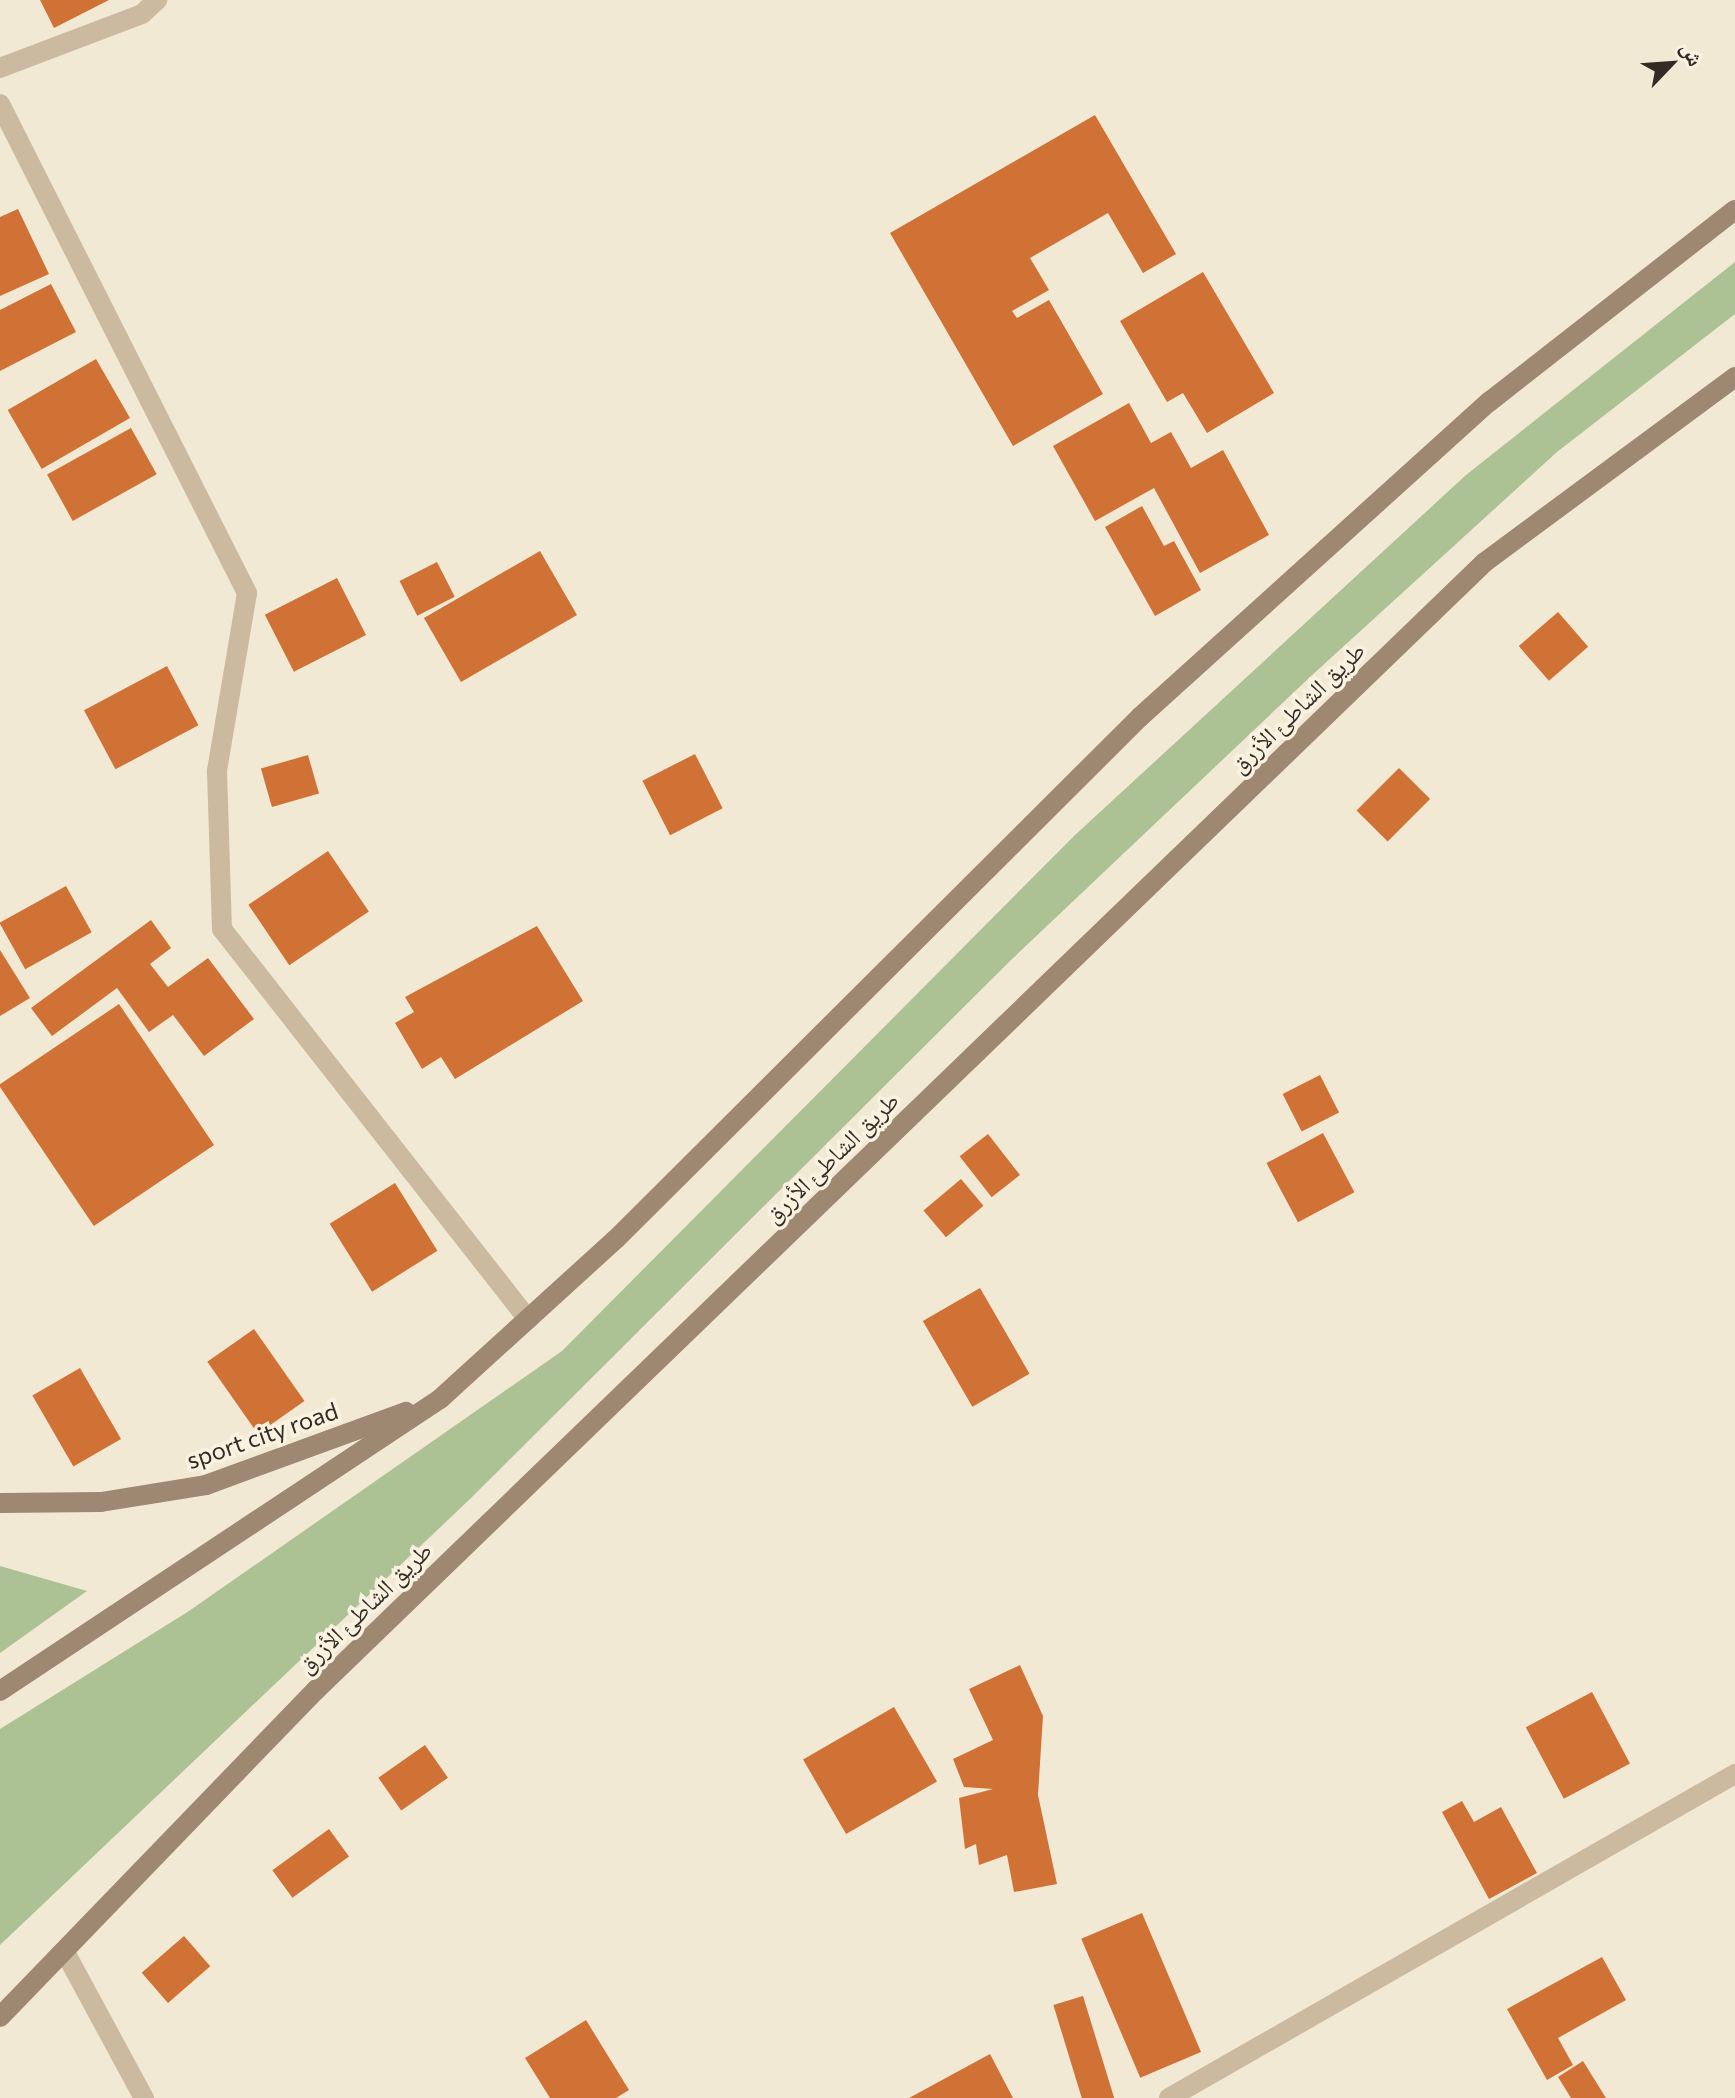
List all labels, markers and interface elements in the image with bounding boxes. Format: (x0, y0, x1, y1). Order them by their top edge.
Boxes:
north arrow (1631, 24, 1711, 104)
text: ش (1676, 37, 1710, 70)
street label: طريق الشاطئ الأزرق (1224, 636, 1370, 778)
street label: طريق الشاطئ الأزرق (758, 1086, 904, 1228)
street label: sport city road (182, 1396, 342, 1474)
street label: طريق الشاطئ الأزرق (291, 1536, 437, 1678)

